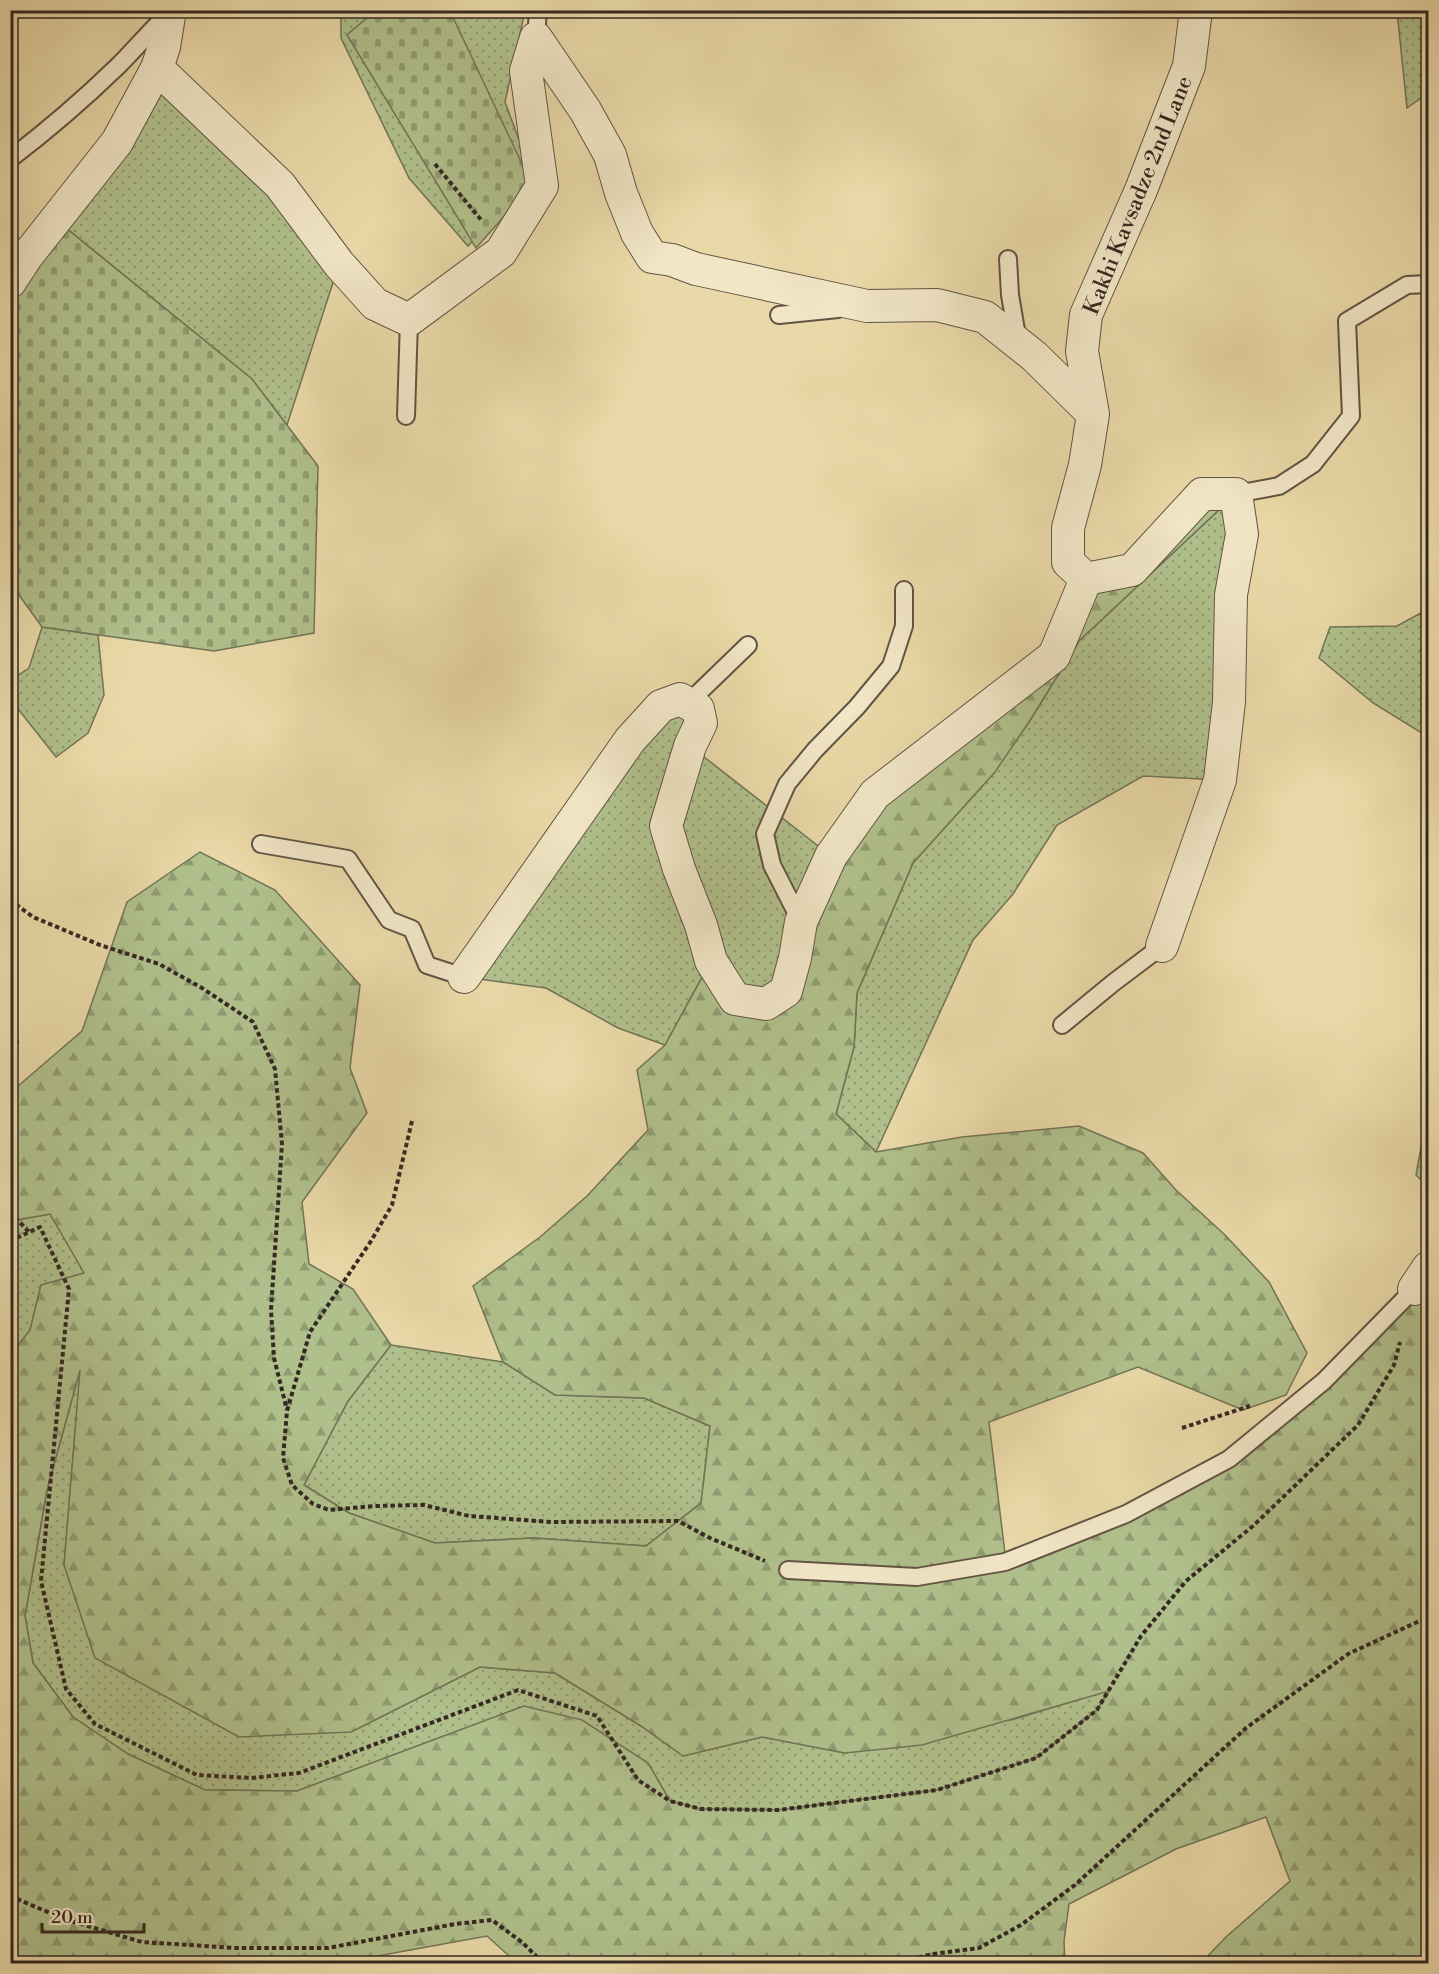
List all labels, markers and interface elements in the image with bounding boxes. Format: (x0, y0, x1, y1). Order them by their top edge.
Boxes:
street label: Kakhi Kavsadze 2nd Lane (1078, 72, 1199, 319)
scale bar (42, 1896, 144, 1934)
text: 20 m (51, 1906, 93, 1929)

